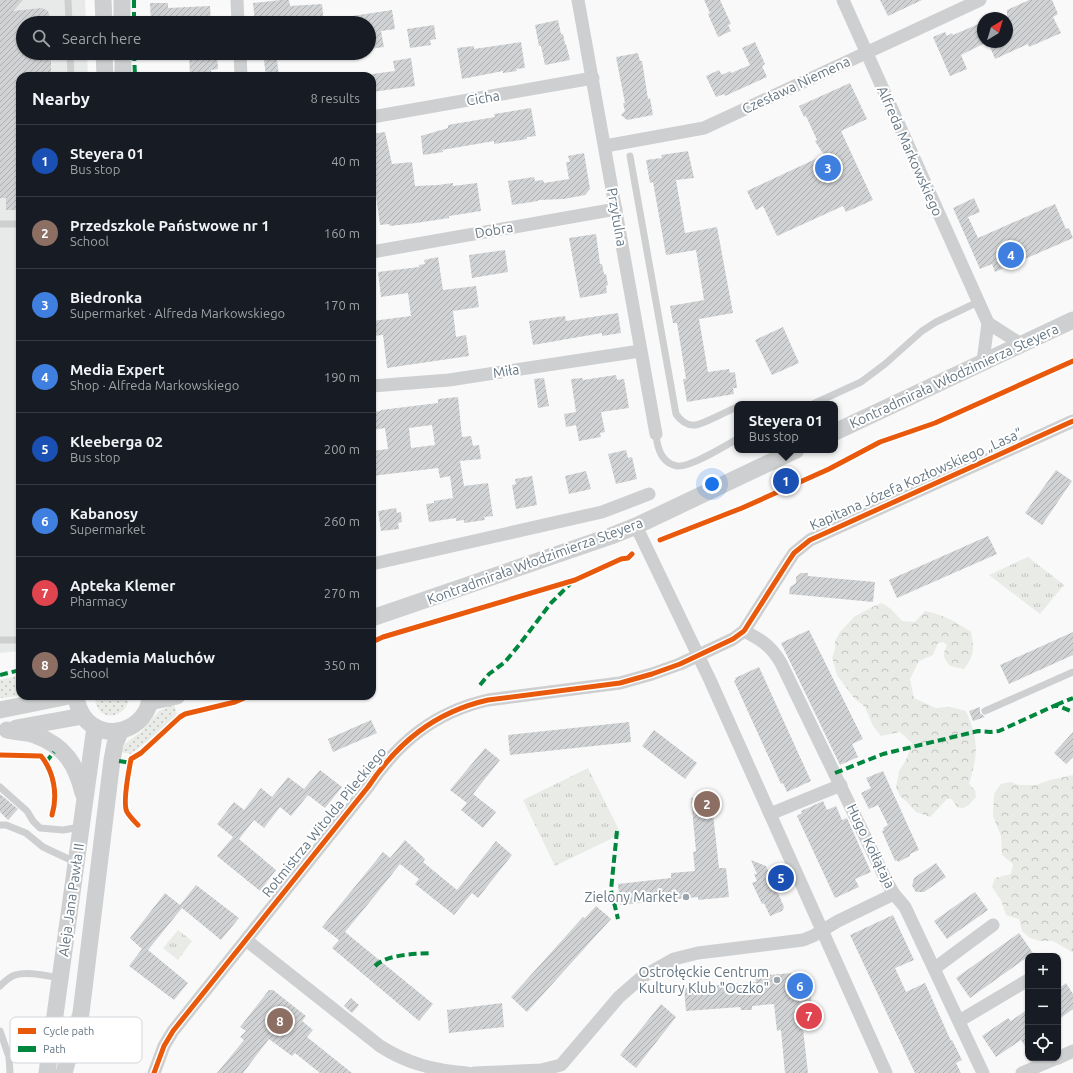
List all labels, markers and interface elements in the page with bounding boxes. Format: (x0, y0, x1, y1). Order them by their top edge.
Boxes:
north arrow (977, 12, 1013, 48)
search box (16, 16, 376, 60)
icon: search (30, 27, 52, 49)
text: Search here (62, 30, 141, 47)
street label: Czesława Niemena (740, 53, 852, 117)
street label: Alfreda Markowskiego (874, 83, 946, 219)
street label: Cicha (465, 87, 501, 109)
text: Nearby (32, 89, 90, 108)
text: 8 results (310, 91, 360, 105)
text: Steyera 01 (70, 145, 145, 162)
pin: 3 (815, 153, 841, 183)
text: 1 (41, 154, 49, 168)
text: 40 m (331, 154, 360, 168)
text: Bus stop (70, 162, 120, 176)
street label: Przytulna (604, 186, 630, 248)
text: Przedszkole Państwowe nr 1 (70, 217, 270, 234)
street label: Dobra (474, 219, 514, 241)
text: 2 (41, 226, 49, 240)
text: 160 m (324, 226, 360, 240)
text: School (70, 234, 109, 248)
pin: 4 (998, 240, 1024, 270)
text: Biedronka (70, 289, 142, 306)
text: 3 (41, 298, 49, 312)
text: 170 m (324, 298, 360, 312)
text: Supermarket · Alfreda Markowskiego (70, 306, 285, 320)
street label: Kontradmirała Włodzimierza Steyera (847, 320, 1061, 432)
text: Media Expert (70, 361, 164, 378)
street label: Miła (492, 361, 520, 381)
text: 4 (41, 370, 49, 384)
text: 190 m (324, 370, 360, 384)
text: Shop · Alfreda Markowskiego (70, 378, 239, 392)
popup (734, 401, 838, 453)
text: Steyera 01 (749, 412, 823, 429)
street label: Kapitana Józefa Kozłowskiego „Lasa” (807, 425, 1025, 533)
text: Bus stop (749, 429, 799, 443)
text: Kleeberga 02 (70, 433, 163, 450)
text: 5 (41, 442, 49, 456)
text: 200 m (324, 442, 360, 456)
text: Bus stop (70, 450, 120, 464)
pin: 1 (773, 466, 799, 496)
your location (702, 474, 722, 494)
text: Kabanosy (70, 505, 138, 522)
text: 6 (41, 514, 49, 528)
text: 260 m (324, 514, 360, 528)
street label: Kontradmirała Włodzimierza Steyera (425, 514, 645, 608)
text: Supermarket (70, 522, 145, 536)
text: Apteka Klemer (70, 577, 175, 594)
text: 7 (41, 586, 49, 600)
text: 270 m (324, 586, 360, 600)
text: Pharmacy (70, 594, 127, 608)
text: Akademia Maluchów (70, 649, 215, 666)
text: 8 (41, 658, 49, 672)
text: 350 m (324, 658, 360, 672)
text: School (70, 666, 109, 680)
street label: Rotmistrza Witolda Pileckiego (259, 744, 389, 900)
pin: 2 (694, 789, 720, 819)
street label: Hugo Kołłątaja (844, 801, 898, 891)
street label: Aleja Jana Pawła II (55, 842, 87, 958)
pin: 5 (768, 863, 794, 893)
place label: Zielony Market (584, 889, 678, 905)
marker: Zielony Market (681, 892, 691, 902)
map controls (1025, 953, 1061, 1061)
button: + (1025, 953, 1061, 989)
place label: Ostrołęckie Centrum Kultury Klub "Oczko" (639, 964, 769, 996)
pin: 6 (787, 971, 813, 1001)
marker: Ostrołęckie Centrum Kultury Klub "Oczko" (772, 975, 782, 985)
button: − (1025, 989, 1061, 1025)
pin: 7 (796, 1001, 822, 1031)
pin: 8 (267, 1006, 293, 1036)
legend (10, 1017, 142, 1063)
text: Cycle path (43, 1025, 94, 1037)
button: locate (1025, 1025, 1061, 1061)
text: Path (43, 1043, 66, 1055)

